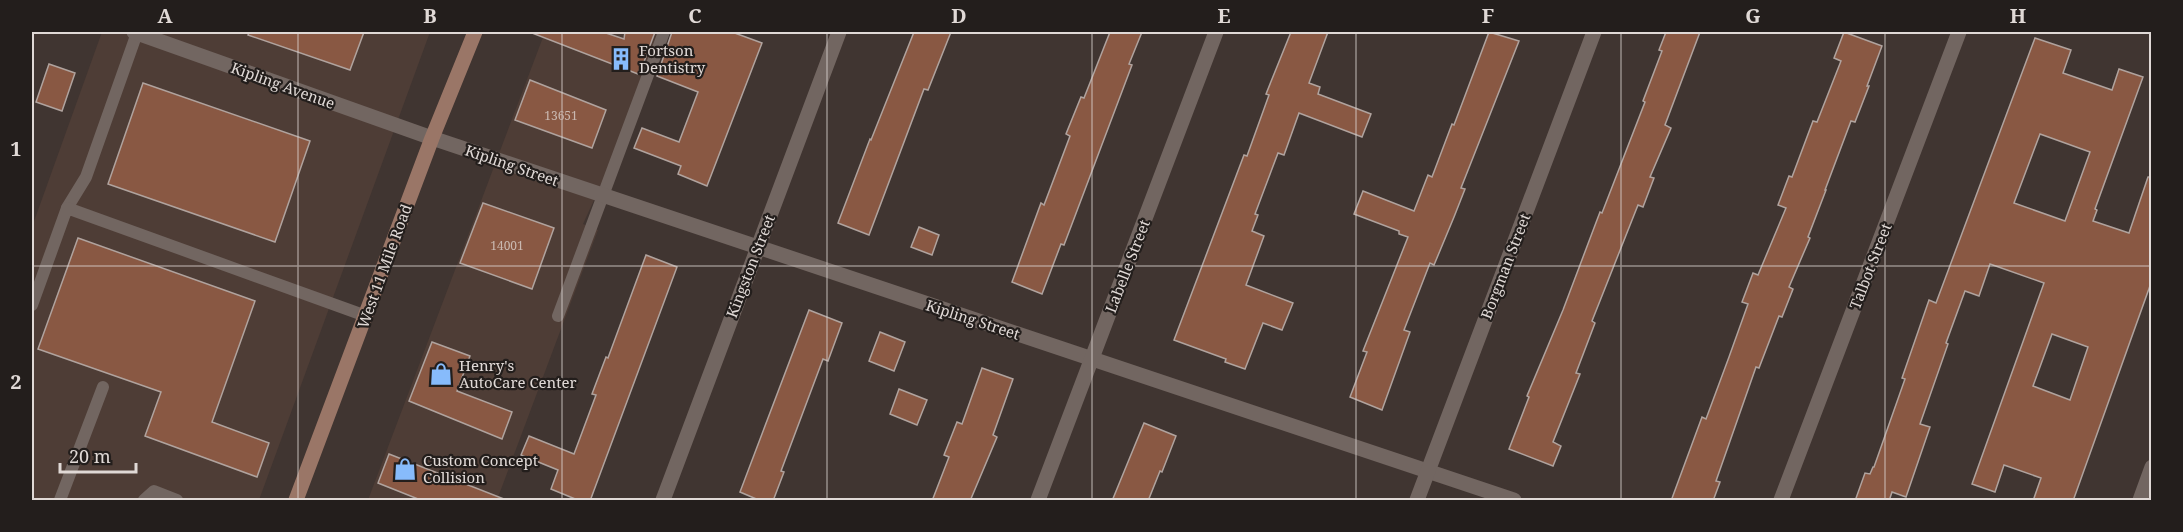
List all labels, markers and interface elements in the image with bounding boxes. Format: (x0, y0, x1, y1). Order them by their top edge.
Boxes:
text: A (157, 2, 173, 29)
text: B (423, 2, 437, 29)
text: C (688, 2, 702, 29)
text: D (951, 2, 967, 29)
text: E (1217, 2, 1231, 29)
text: F (1482, 2, 1494, 29)
text: G (1745, 2, 1761, 29)
text: H (2010, 2, 2026, 29)
place label: Fortson Dentistry (639, 40, 706, 77)
building icon: Fortson Dentistry (608, 46, 634, 72)
street label: Kipling Avenue (228, 57, 338, 113)
house number: 13651 (544, 107, 578, 124)
text: 1 (10, 135, 22, 162)
street label: Kipling Street (463, 140, 561, 190)
street label: West 11 Mile Road (352, 201, 416, 331)
street label: Borgman Street (1476, 210, 1534, 322)
street label: Kingston Street (721, 211, 779, 321)
street label: Labelle Street (1100, 217, 1154, 315)
street label: Talbot Street (1844, 220, 1896, 312)
house number: 14001 (490, 237, 524, 254)
street label: Kipling Street (924, 294, 1022, 344)
place label: Henry's AutoCare Center (459, 355, 577, 392)
shop icon: Henry's AutoCare Center (428, 361, 454, 387)
text: 2 (10, 368, 22, 395)
scale bar (60, 436, 136, 474)
text: 20 m (69, 444, 111, 468)
place label: Custom Concept Collision (423, 450, 538, 487)
shop icon: Custom Concept Collision (392, 456, 418, 482)

